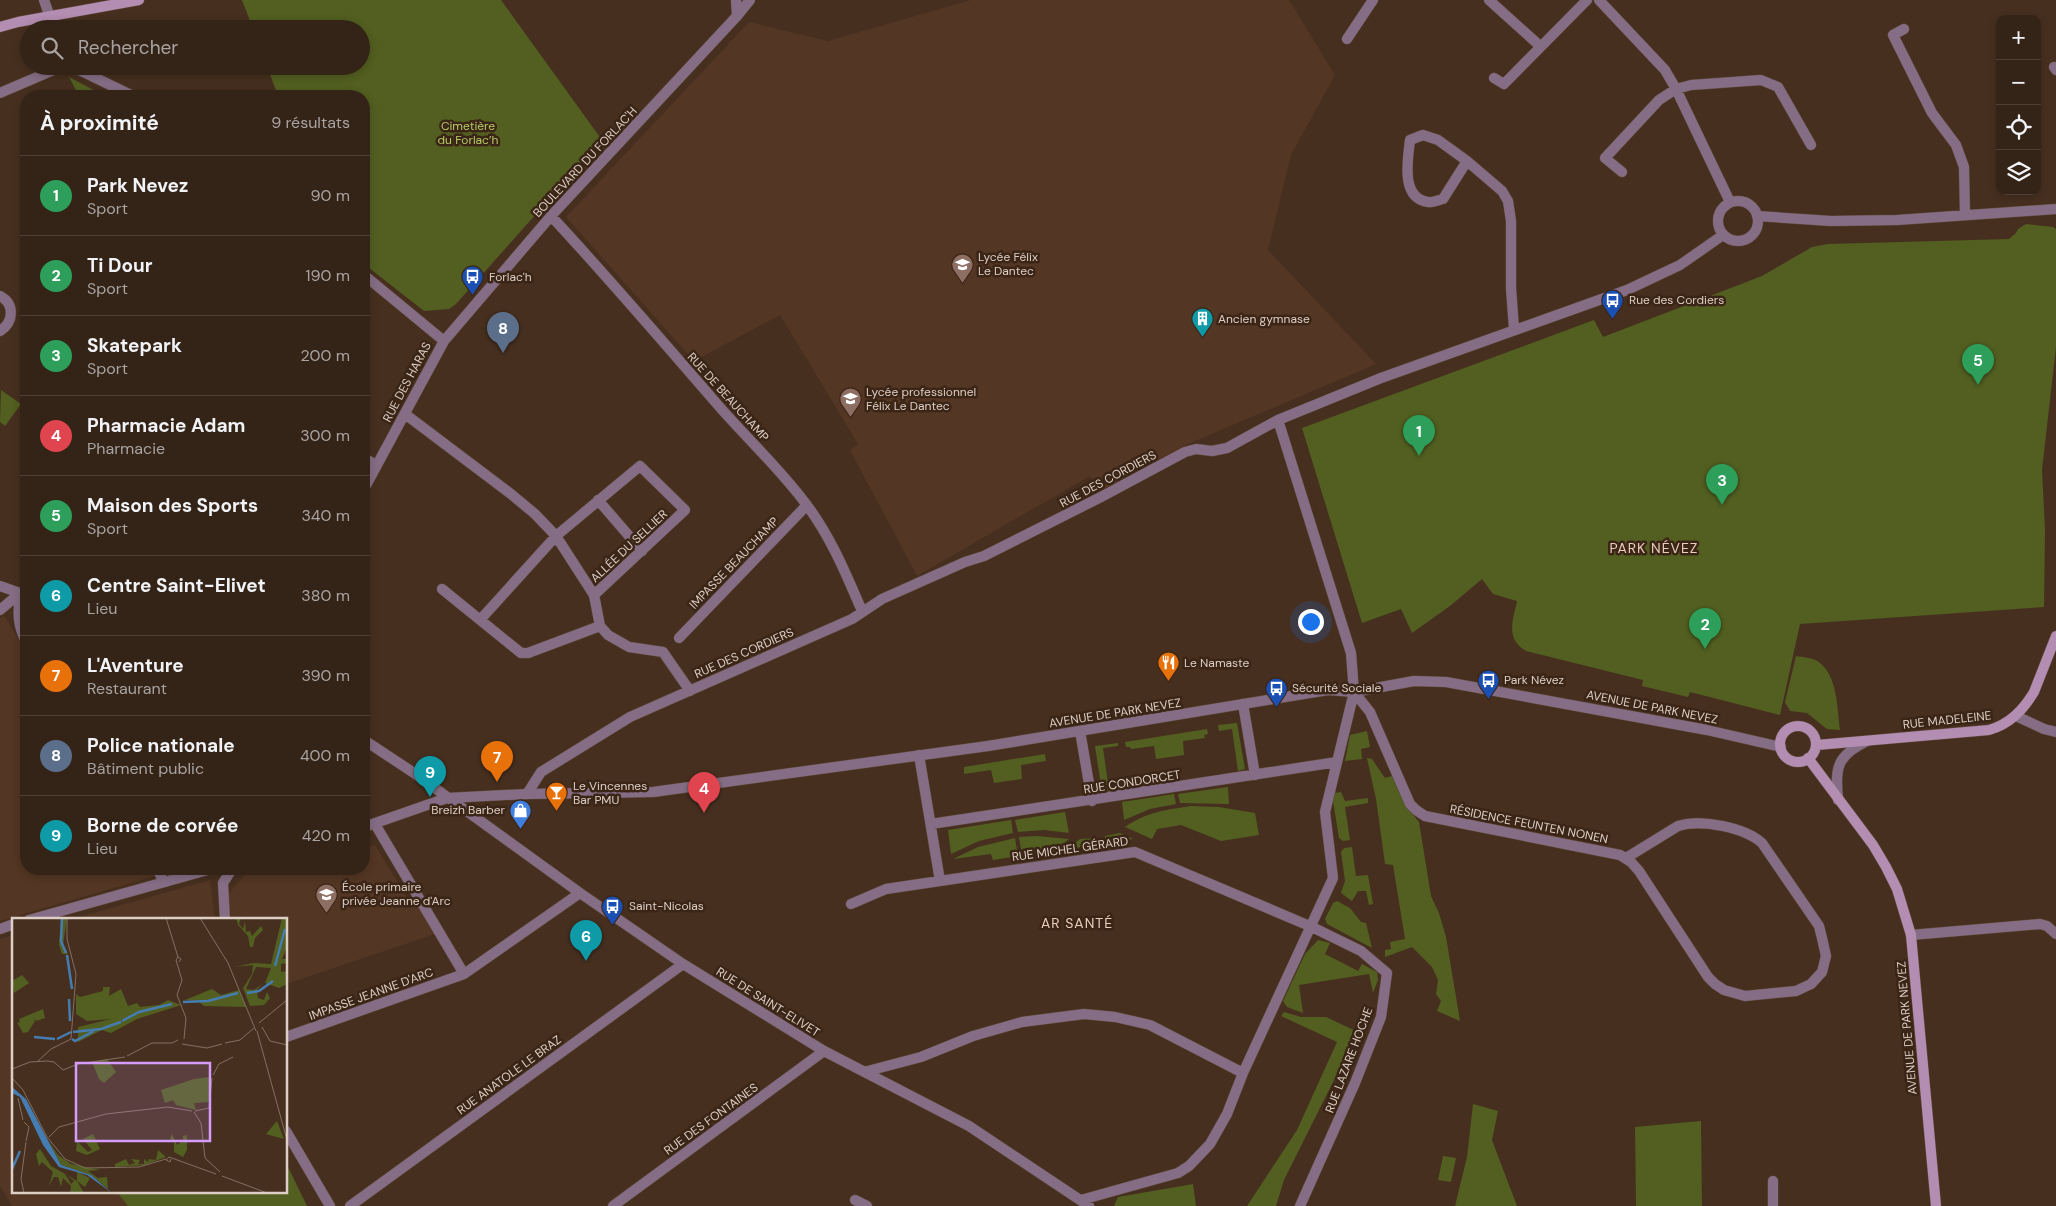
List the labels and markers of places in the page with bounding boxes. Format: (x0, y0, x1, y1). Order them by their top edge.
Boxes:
place label: Lycée Félix Le Dantec (978, 249, 1038, 279)
school or university icon: Lycée Félix Le Dantec (950, 252, 974, 283)
bus stop icon: Forlac'h (461, 265, 485, 296)
place label: Forlac'h (489, 269, 532, 285)
bus stop icon: Rue des Cordiers (1601, 288, 1625, 319)
place label: Rue des Cordiers (1629, 292, 1724, 308)
building icon: Ancien gymnase (1190, 307, 1214, 338)
place label: Ancien gymnase (1218, 311, 1310, 327)
pin: 8 (487, 312, 519, 353)
pin: 5 (1962, 344, 1994, 385)
place label: Lycée professionnel Félix Le Dantec (866, 384, 976, 414)
school or university icon: Lycée professionnel Félix Le Dantec (838, 387, 862, 418)
pin: 1 (1403, 415, 1435, 456)
pin: 3 (1706, 464, 1738, 505)
pin: 2 (1689, 608, 1721, 649)
restaurant icon: Le Namaste (1156, 651, 1180, 682)
place label: Le Namaste (1184, 655, 1249, 671)
bus stop icon: Park Névez (1476, 668, 1500, 699)
place label: Park Névez (1504, 672, 1564, 688)
bus stop icon: Sécurité Sociale (1264, 676, 1288, 707)
place label: Sécurité Sociale (1292, 680, 1381, 696)
pin: 7 (481, 741, 513, 782)
pin: 9 (414, 756, 446, 797)
pin: 4 (688, 772, 720, 813)
place label: Le Vincennes Bar PMU (573, 778, 647, 808)
bar icon: Le Vincennes Bar PMU (545, 781, 569, 812)
shop icon: Breizh Barber (509, 798, 533, 829)
place label: Breizh Barber (431, 802, 506, 818)
place label: École primaire privée Jeanne d'Arc (342, 879, 451, 909)
school or university icon: École primaire privée Jeanne d'Arc (314, 882, 338, 913)
bus stop icon: Saint-Nicolas (601, 894, 625, 925)
place label: Saint-Nicolas (629, 898, 704, 914)
pin: 6 (570, 920, 602, 961)

